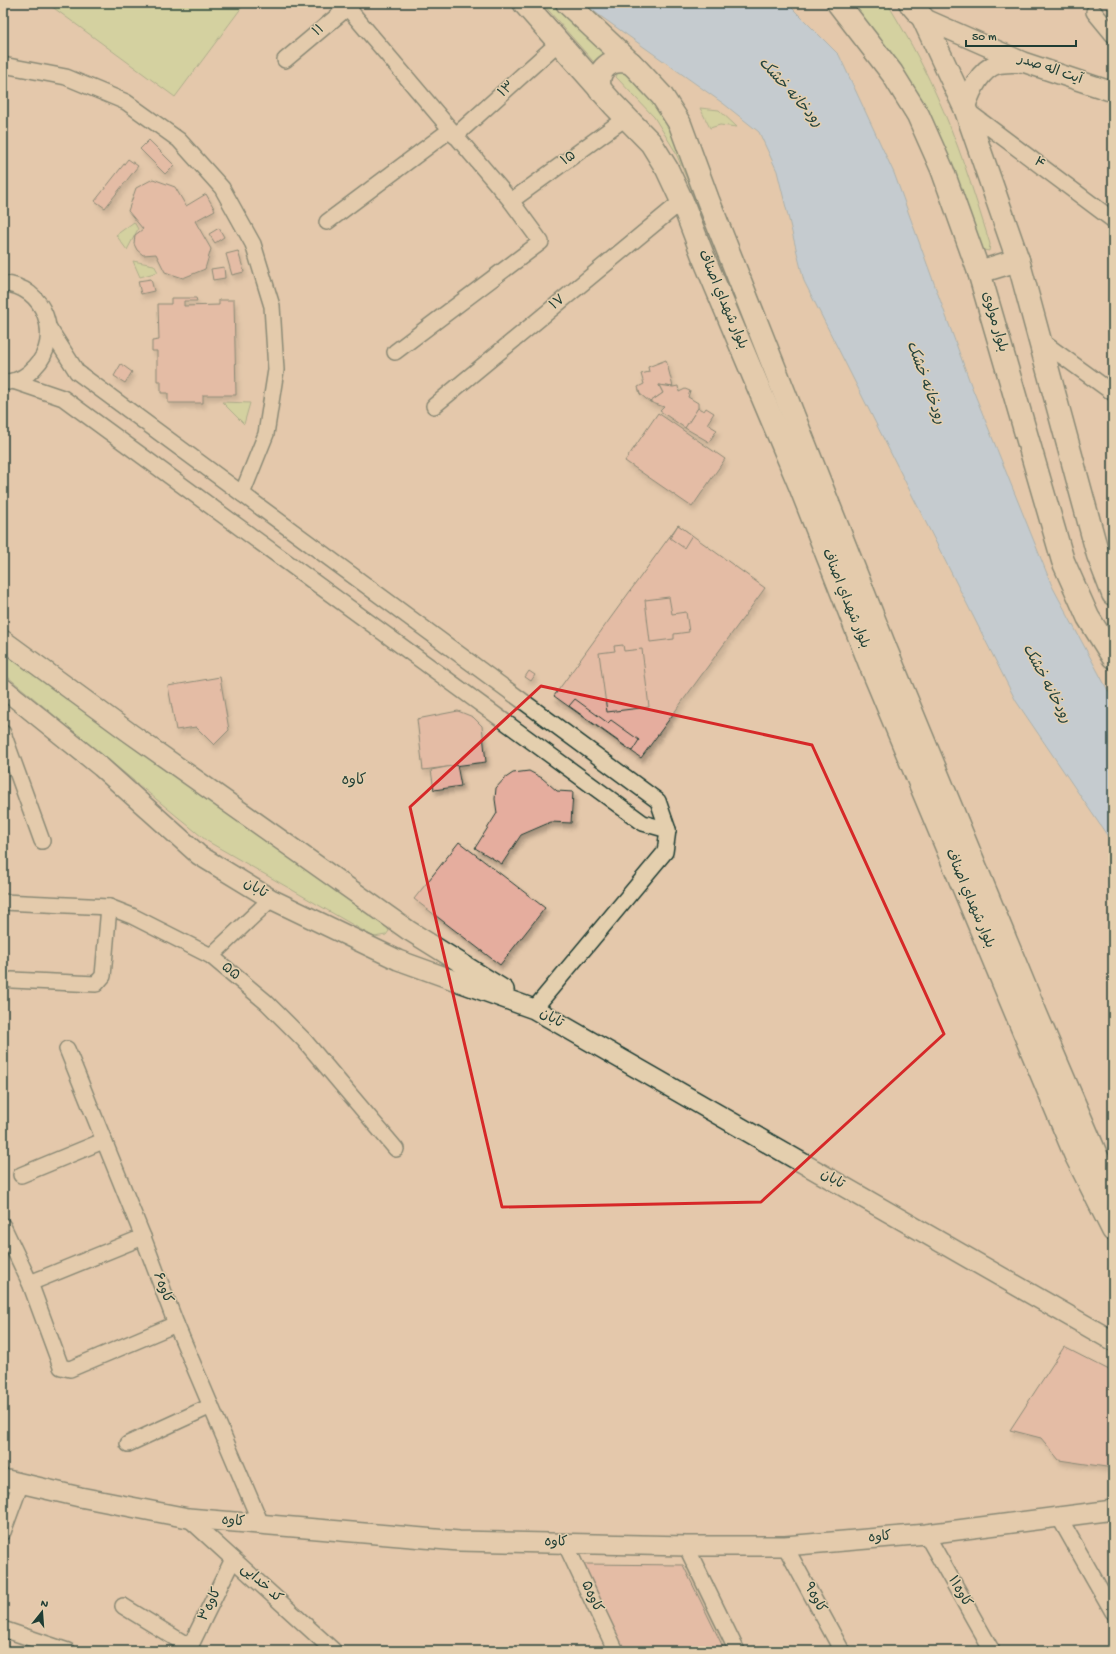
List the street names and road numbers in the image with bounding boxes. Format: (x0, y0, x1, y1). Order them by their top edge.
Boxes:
street label: ۱۱ (310, 21, 328, 41)
street label: آیت اله صدر (1015, 50, 1085, 89)
street label: ۱۳ (495, 78, 519, 102)
street label: ۱۵ (558, 148, 580, 170)
street label: ۴ (1030, 154, 1048, 174)
street label: بلوار شهداي اصناف (693, 248, 751, 352)
street label: بلوار مولوی (977, 290, 1011, 354)
street label: ۱۷ (547, 292, 569, 314)
street label: بلوار شهداي اصناف (817, 547, 873, 651)
street label: بلوار شهداي اصناف (940, 847, 998, 951)
street label: تابان (240, 875, 271, 903)
street label: ۵۵ (217, 959, 243, 985)
street label: تابان (536, 1005, 567, 1033)
street label: تابان (817, 1166, 848, 1194)
street label: کاوه۶ (148, 1270, 176, 1306)
street label: کاوه (221, 1513, 245, 1531)
street label: کاوه (868, 1529, 892, 1547)
street label: کاوه (544, 1534, 568, 1552)
street label: کد خدایی (237, 1561, 285, 1607)
street label: کاوه۱۱ (943, 1573, 975, 1611)
street label: کاوه۵ (576, 1578, 606, 1616)
street label: کاوه۹ (799, 1580, 829, 1616)
street label: کاوه۳ (196, 1586, 226, 1624)

